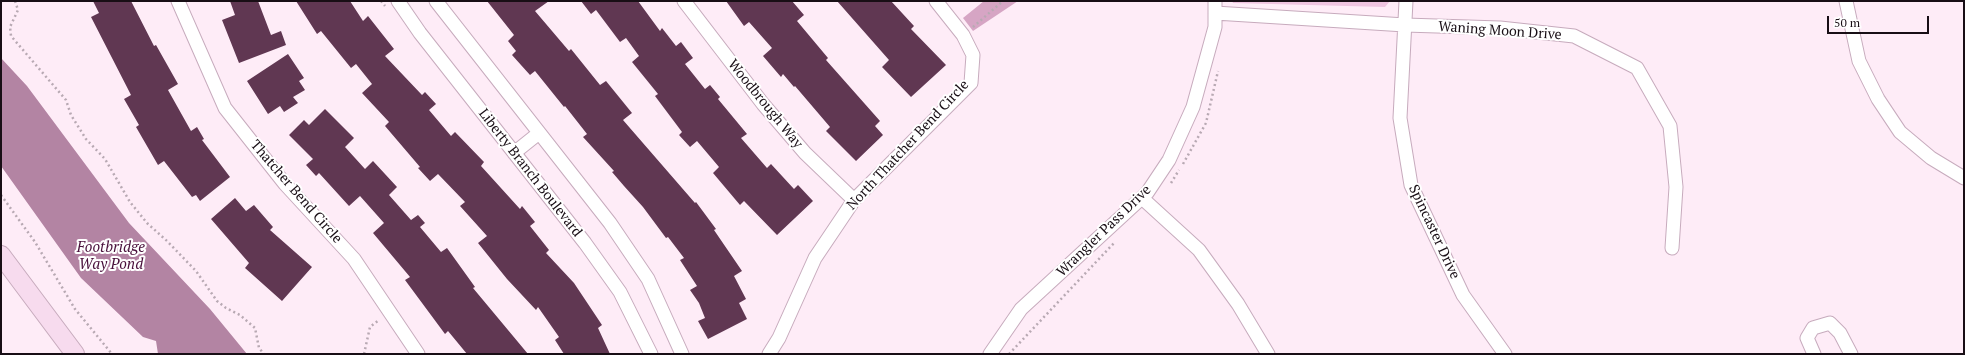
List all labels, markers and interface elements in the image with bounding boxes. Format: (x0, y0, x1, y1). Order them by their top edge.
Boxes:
scale bar (1829, 8, 1931, 34)
text: 50 m (1834, 15, 1860, 30)
street label: Waning Moon Drive (1438, 18, 1562, 44)
street label: Woodbrough Way (724, 56, 806, 152)
street label: North Thatcher Bend Circle (843, 77, 973, 213)
street label: Liberty Branch Boulevard (475, 106, 585, 240)
street label: Thatcher Bend Circle (247, 137, 345, 247)
street label: Wrangler Pass Drive (1053, 182, 1155, 280)
street label: Spincaster Drive (1405, 182, 1463, 282)
water label: Footbridge Way Pond (77, 239, 145, 274)

